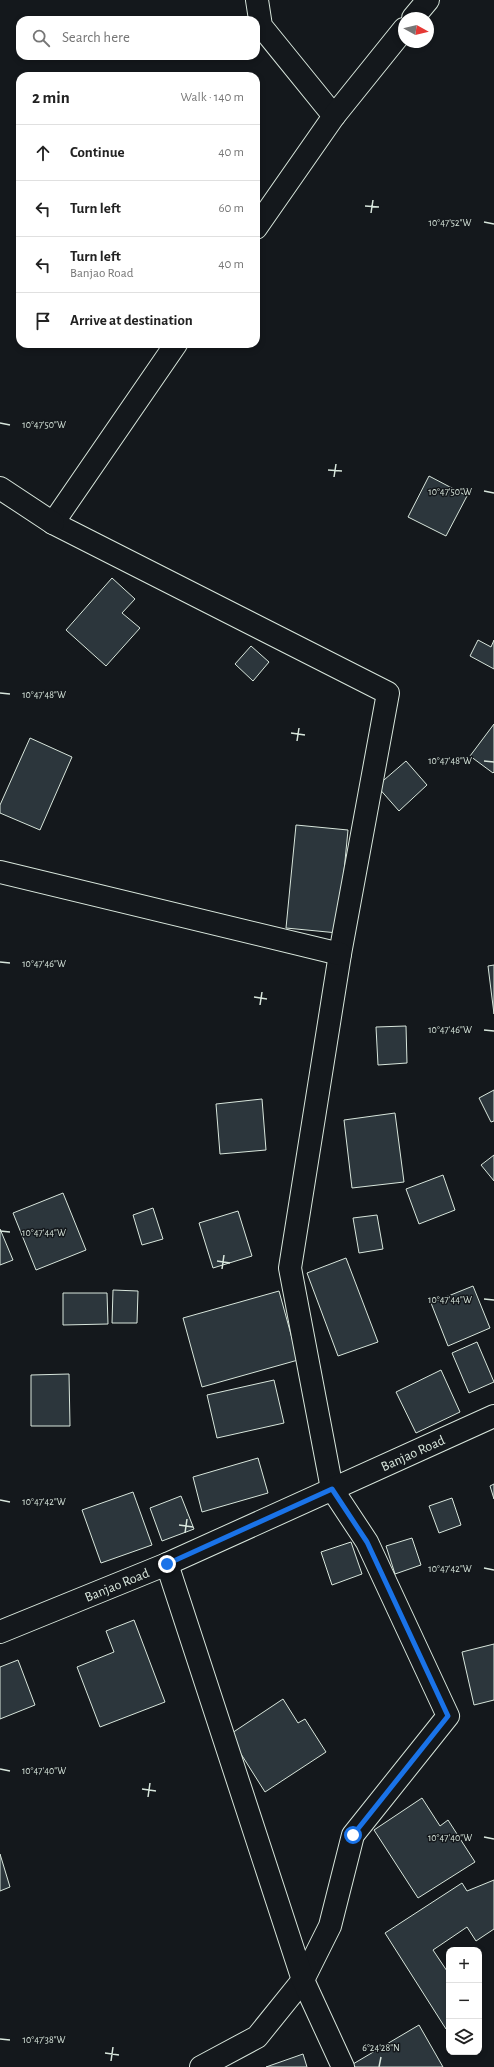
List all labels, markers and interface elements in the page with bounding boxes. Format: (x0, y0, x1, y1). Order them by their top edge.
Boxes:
north arrow (398, 12, 434, 48)
search box (16, 16, 260, 60)
icon: search (30, 27, 52, 49)
text: Search here (62, 30, 130, 45)
text: 2 min (32, 89, 70, 106)
text: Walk · 140 m (181, 91, 244, 104)
icon: ahead (32, 142, 54, 164)
text: Continue (70, 145, 125, 160)
text: 40 m (218, 146, 244, 159)
icon: left (32, 198, 54, 220)
text: Turn left (70, 201, 121, 216)
text: 60 m (218, 202, 244, 215)
text: 10°47'52"W (429, 218, 472, 228)
text: Turn left (70, 249, 121, 264)
icon: left (32, 254, 54, 276)
text: 40 m (218, 258, 244, 271)
text: Banjao Road (70, 267, 133, 280)
icon: arrive (32, 310, 54, 332)
text: Arrive at destination (70, 313, 193, 328)
text: 10°47'50"W (22, 420, 66, 430)
text: 10°47'50"W (428, 487, 472, 497)
text: 10°47'48"W (22, 690, 66, 700)
text: 10°47'48"W (428, 756, 472, 766)
text: 10°47'46"W (22, 959, 66, 969)
text: 10°47'46"W (428, 1025, 472, 1035)
text: 10°47'44"W (22, 1228, 66, 1238)
text: 10°47'44"W (428, 1295, 472, 1305)
street label: Banjao Road (379, 1433, 447, 1474)
text: 10°47'42"W (22, 1497, 66, 1507)
route end (158, 1555, 176, 1573)
text: 10°47'42"W (428, 1564, 472, 1574)
street label: Banjao Road (83, 1566, 151, 1605)
text: 10°47'40"W (22, 1766, 66, 1776)
route start (344, 1826, 362, 1844)
text: 10°47'40"W (428, 1833, 472, 1843)
map controls (446, 1947, 482, 2055)
button: + (446, 1947, 482, 1983)
button: − (446, 1983, 482, 2019)
button: layers (446, 2019, 482, 2055)
text: 10°47'38"W (22, 2035, 66, 2045)
text: 6°24'28"N (362, 2043, 400, 2053)

